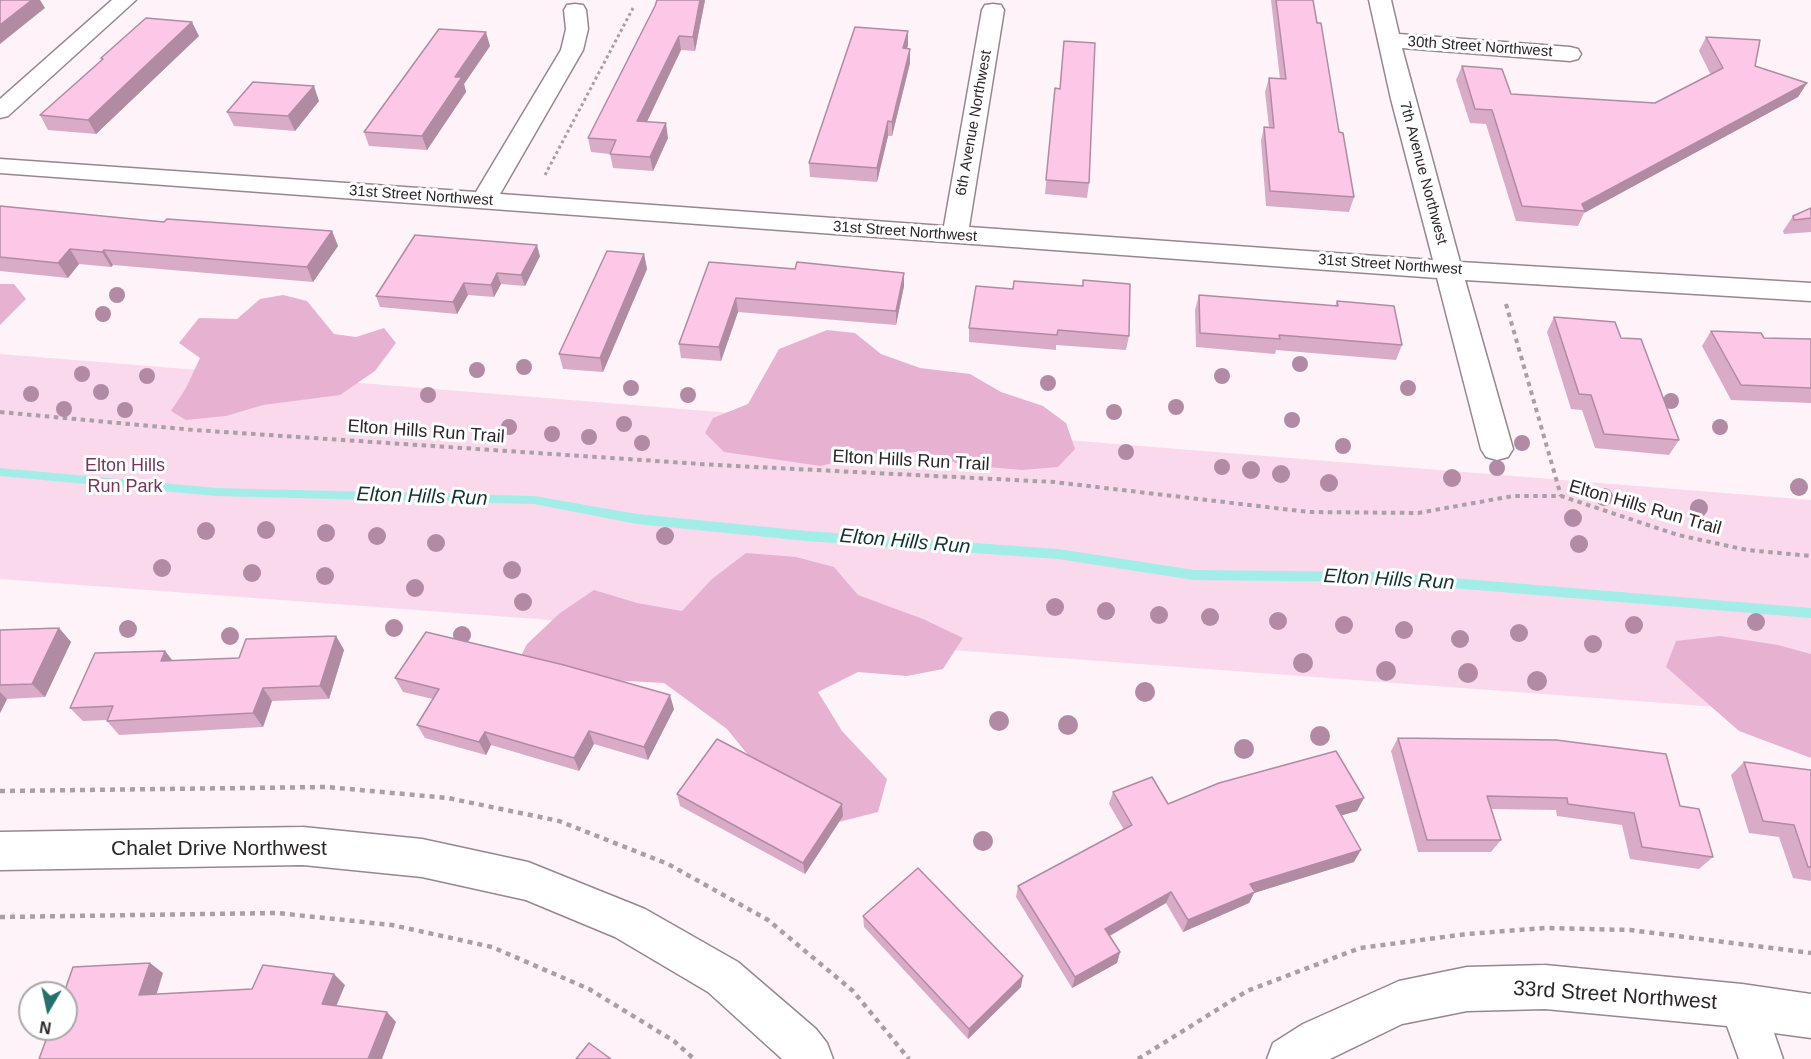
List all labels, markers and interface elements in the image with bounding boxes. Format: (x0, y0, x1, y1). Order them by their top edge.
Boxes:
street label: 30th Street Northwest (1407, 33, 1553, 61)
street label: 6th Avenue Northwest (952, 49, 996, 197)
street label: 7th Avenue Northwest (1395, 100, 1451, 246)
street label: 31st Street Northwest (348, 182, 494, 210)
street label: 31st Street Northwest (832, 218, 978, 246)
street label: 31st Street Northwest (1317, 251, 1463, 279)
street label: Elton Hills Run Trail (347, 416, 505, 448)
street label: Elton Hills Run Trail (832, 446, 990, 476)
park label: Elton Hills Run Park (85, 455, 165, 498)
street label: Elton Hills Run Trail (1566, 476, 1724, 540)
water label: Elton Hills Run (356, 483, 488, 511)
water label: Elton Hills Run (839, 524, 971, 560)
water label: Elton Hills Run (1323, 565, 1455, 595)
street label: Chalet Drive Northwest (111, 836, 327, 862)
street label: 33rd Street Northwest (1512, 976, 1718, 1016)
north arrow (18, 981, 78, 1041)
text: N (38, 1018, 52, 1037)

